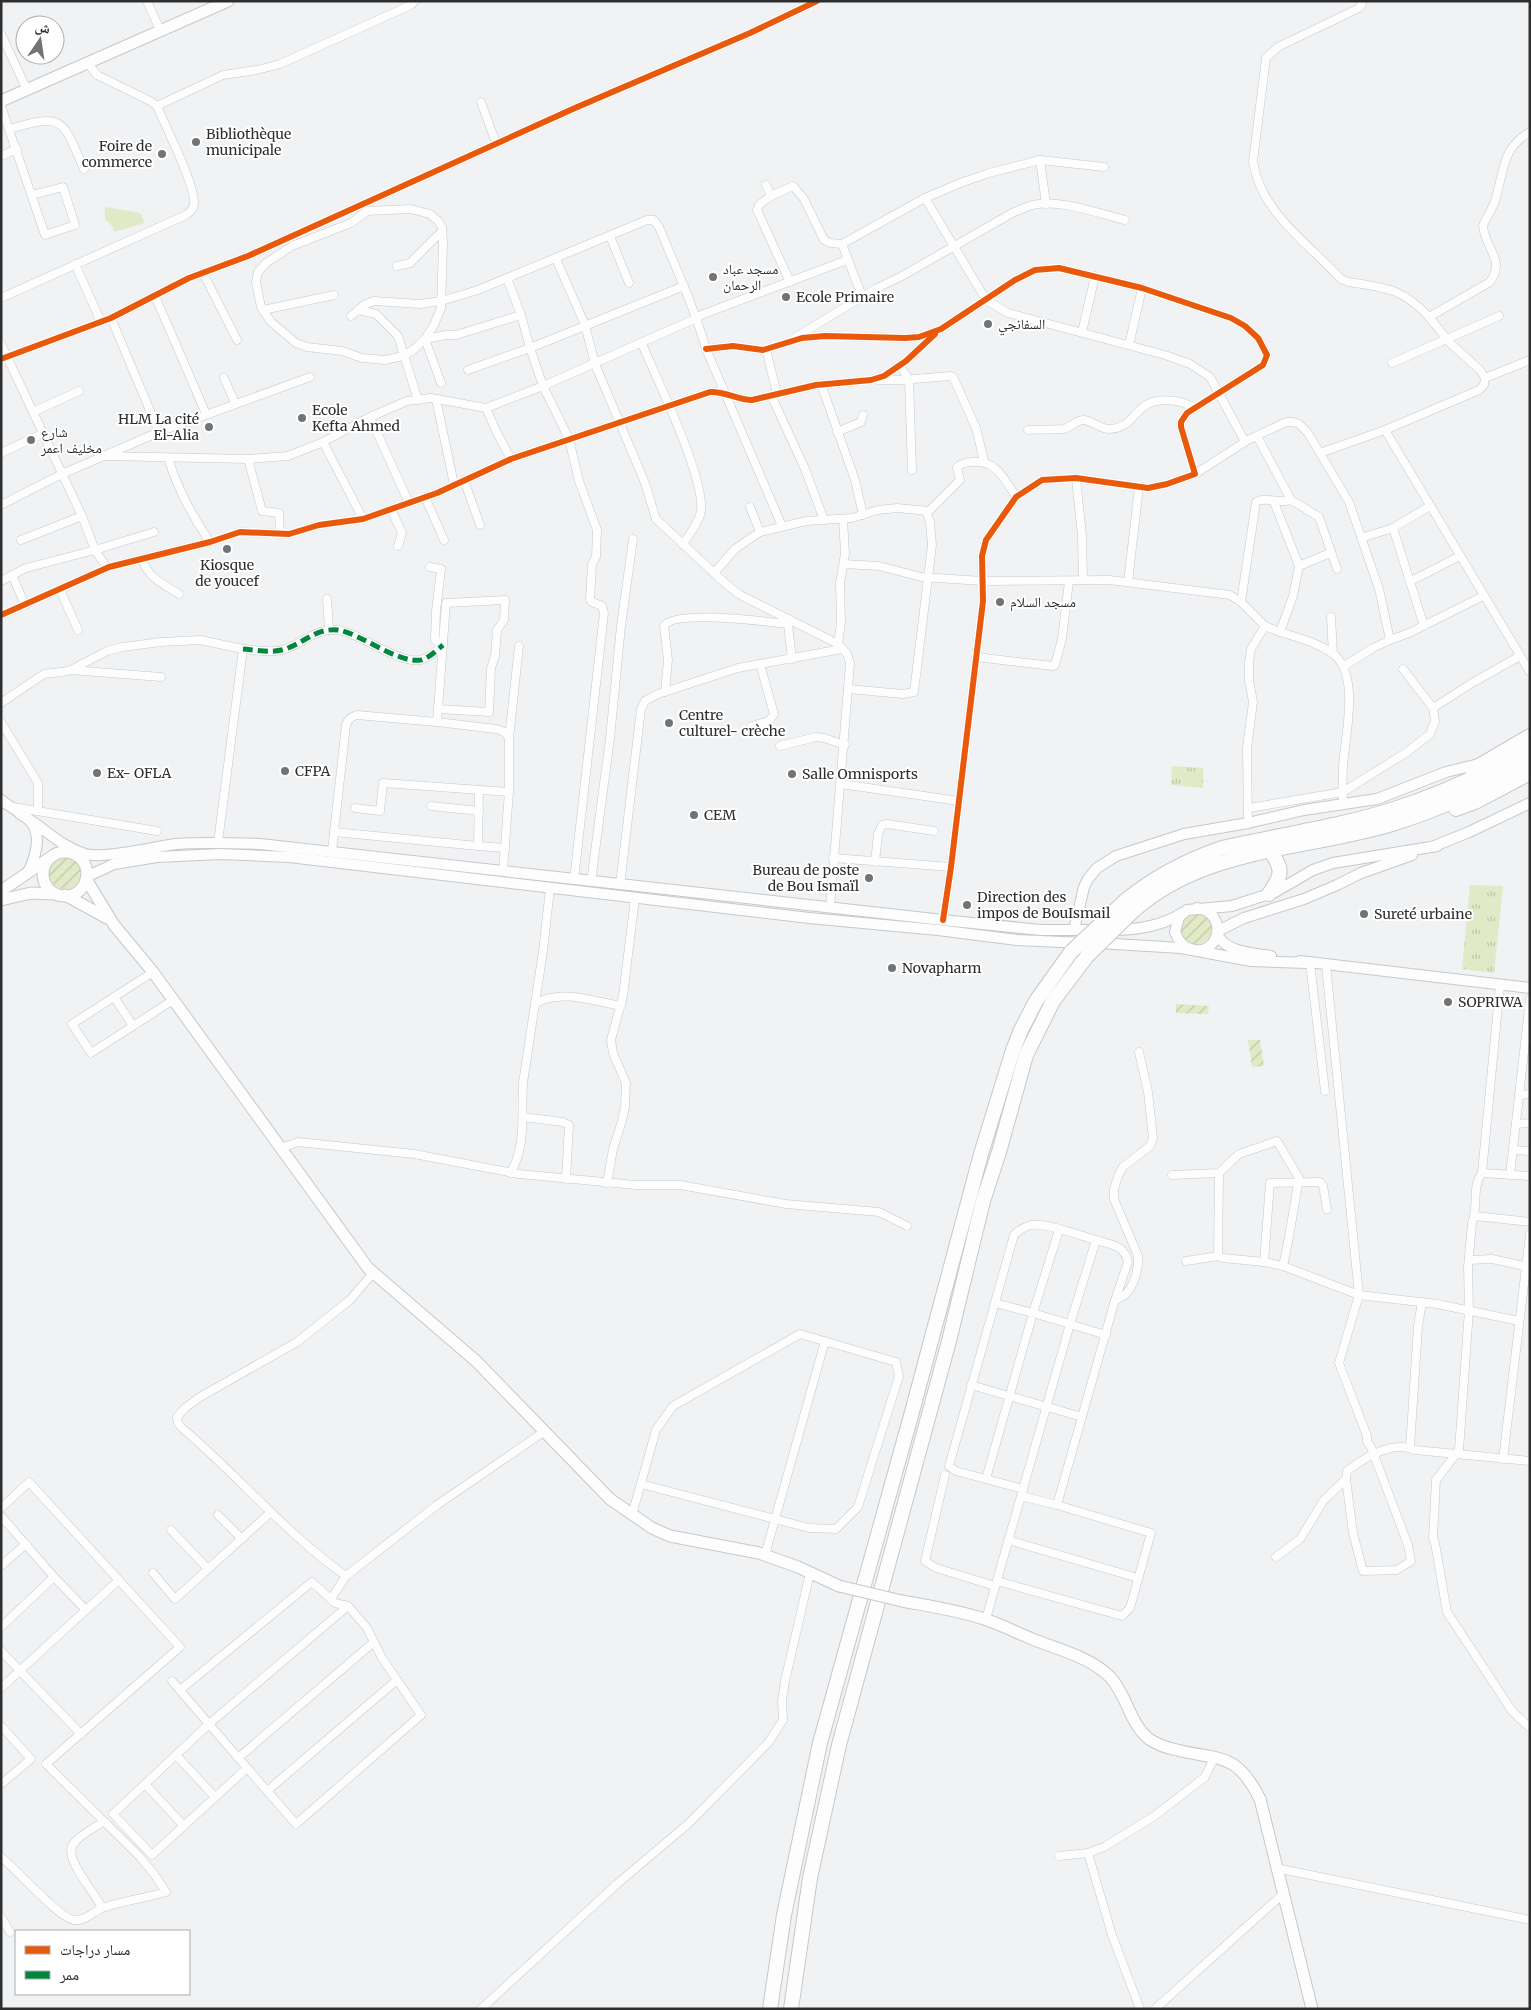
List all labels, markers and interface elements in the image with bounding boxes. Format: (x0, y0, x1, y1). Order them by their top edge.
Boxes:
north arrow (15, 15, 65, 65)
text: ش (34, 17, 52, 38)
place label: Bibliothèque municipale (206, 125, 291, 159)
marker: Bibliothèque municipale (190, 136, 202, 148)
place label: Foire de commerce (82, 137, 152, 171)
marker: Foire de commerce (156, 148, 168, 160)
place label: مسجد عباد الرحمان (723, 260, 778, 294)
marker: مسجد عباد الرحمان (707, 271, 719, 283)
place label: Ecole Primaire (796, 288, 894, 306)
marker: Ecole Primaire (780, 291, 792, 303)
place label: السفانجي (998, 315, 1045, 336)
marker: السفانجي (982, 318, 994, 330)
place label: Ecole Kefta Ahmed (312, 401, 400, 435)
place label: HLM La cité El-Alia (118, 410, 199, 444)
marker: Ecole Kefta Ahmed (296, 412, 308, 424)
marker: HLM La cité El-Alia (203, 421, 215, 433)
place label: شارع مخليف اعمر (40, 423, 102, 457)
marker: شارع مخليف اعمر (25, 434, 37, 446)
marker: Kiosque de youcef (221, 543, 233, 555)
place label: Kiosque de youcef (195, 556, 260, 590)
place label: مسجد السلام (1010, 593, 1076, 612)
marker: مسجد السلام (994, 596, 1006, 608)
place label: Centre culturel- crèche (679, 706, 785, 740)
marker: Centre culturel- crèche (663, 717, 675, 729)
place label: CFPA (295, 762, 331, 780)
place label: Ex- OFLA (107, 764, 171, 782)
marker: CFPA (279, 765, 291, 777)
place label: Salle Omnisports (802, 765, 918, 783)
marker: Ex- OFLA (91, 767, 103, 779)
marker: Salle Omnisports (786, 768, 798, 780)
place label: CEM (704, 806, 736, 824)
marker: CEM (688, 809, 700, 821)
place label: Bureau de poste de Bou Ismaïl (753, 861, 860, 895)
marker: Bureau de poste de Bou Ismaïl (863, 872, 875, 884)
place label: Direction des impos de BouIsmail (977, 888, 1111, 922)
marker: Direction des impos de BouIsmail (961, 899, 973, 911)
place label: Sureté urbaine (1374, 905, 1472, 923)
marker: Sureté urbaine (1358, 908, 1370, 920)
place label: Novapharm (902, 959, 982, 977)
marker: Novapharm (886, 962, 898, 974)
place label: SOPRIWA (1458, 993, 1523, 1011)
marker: SOPRIWA (1442, 996, 1454, 1008)
legend (15, 1930, 190, 1995)
text: مسار دراجات (60, 1940, 131, 1959)
text: ممر (59, 1965, 79, 1984)

